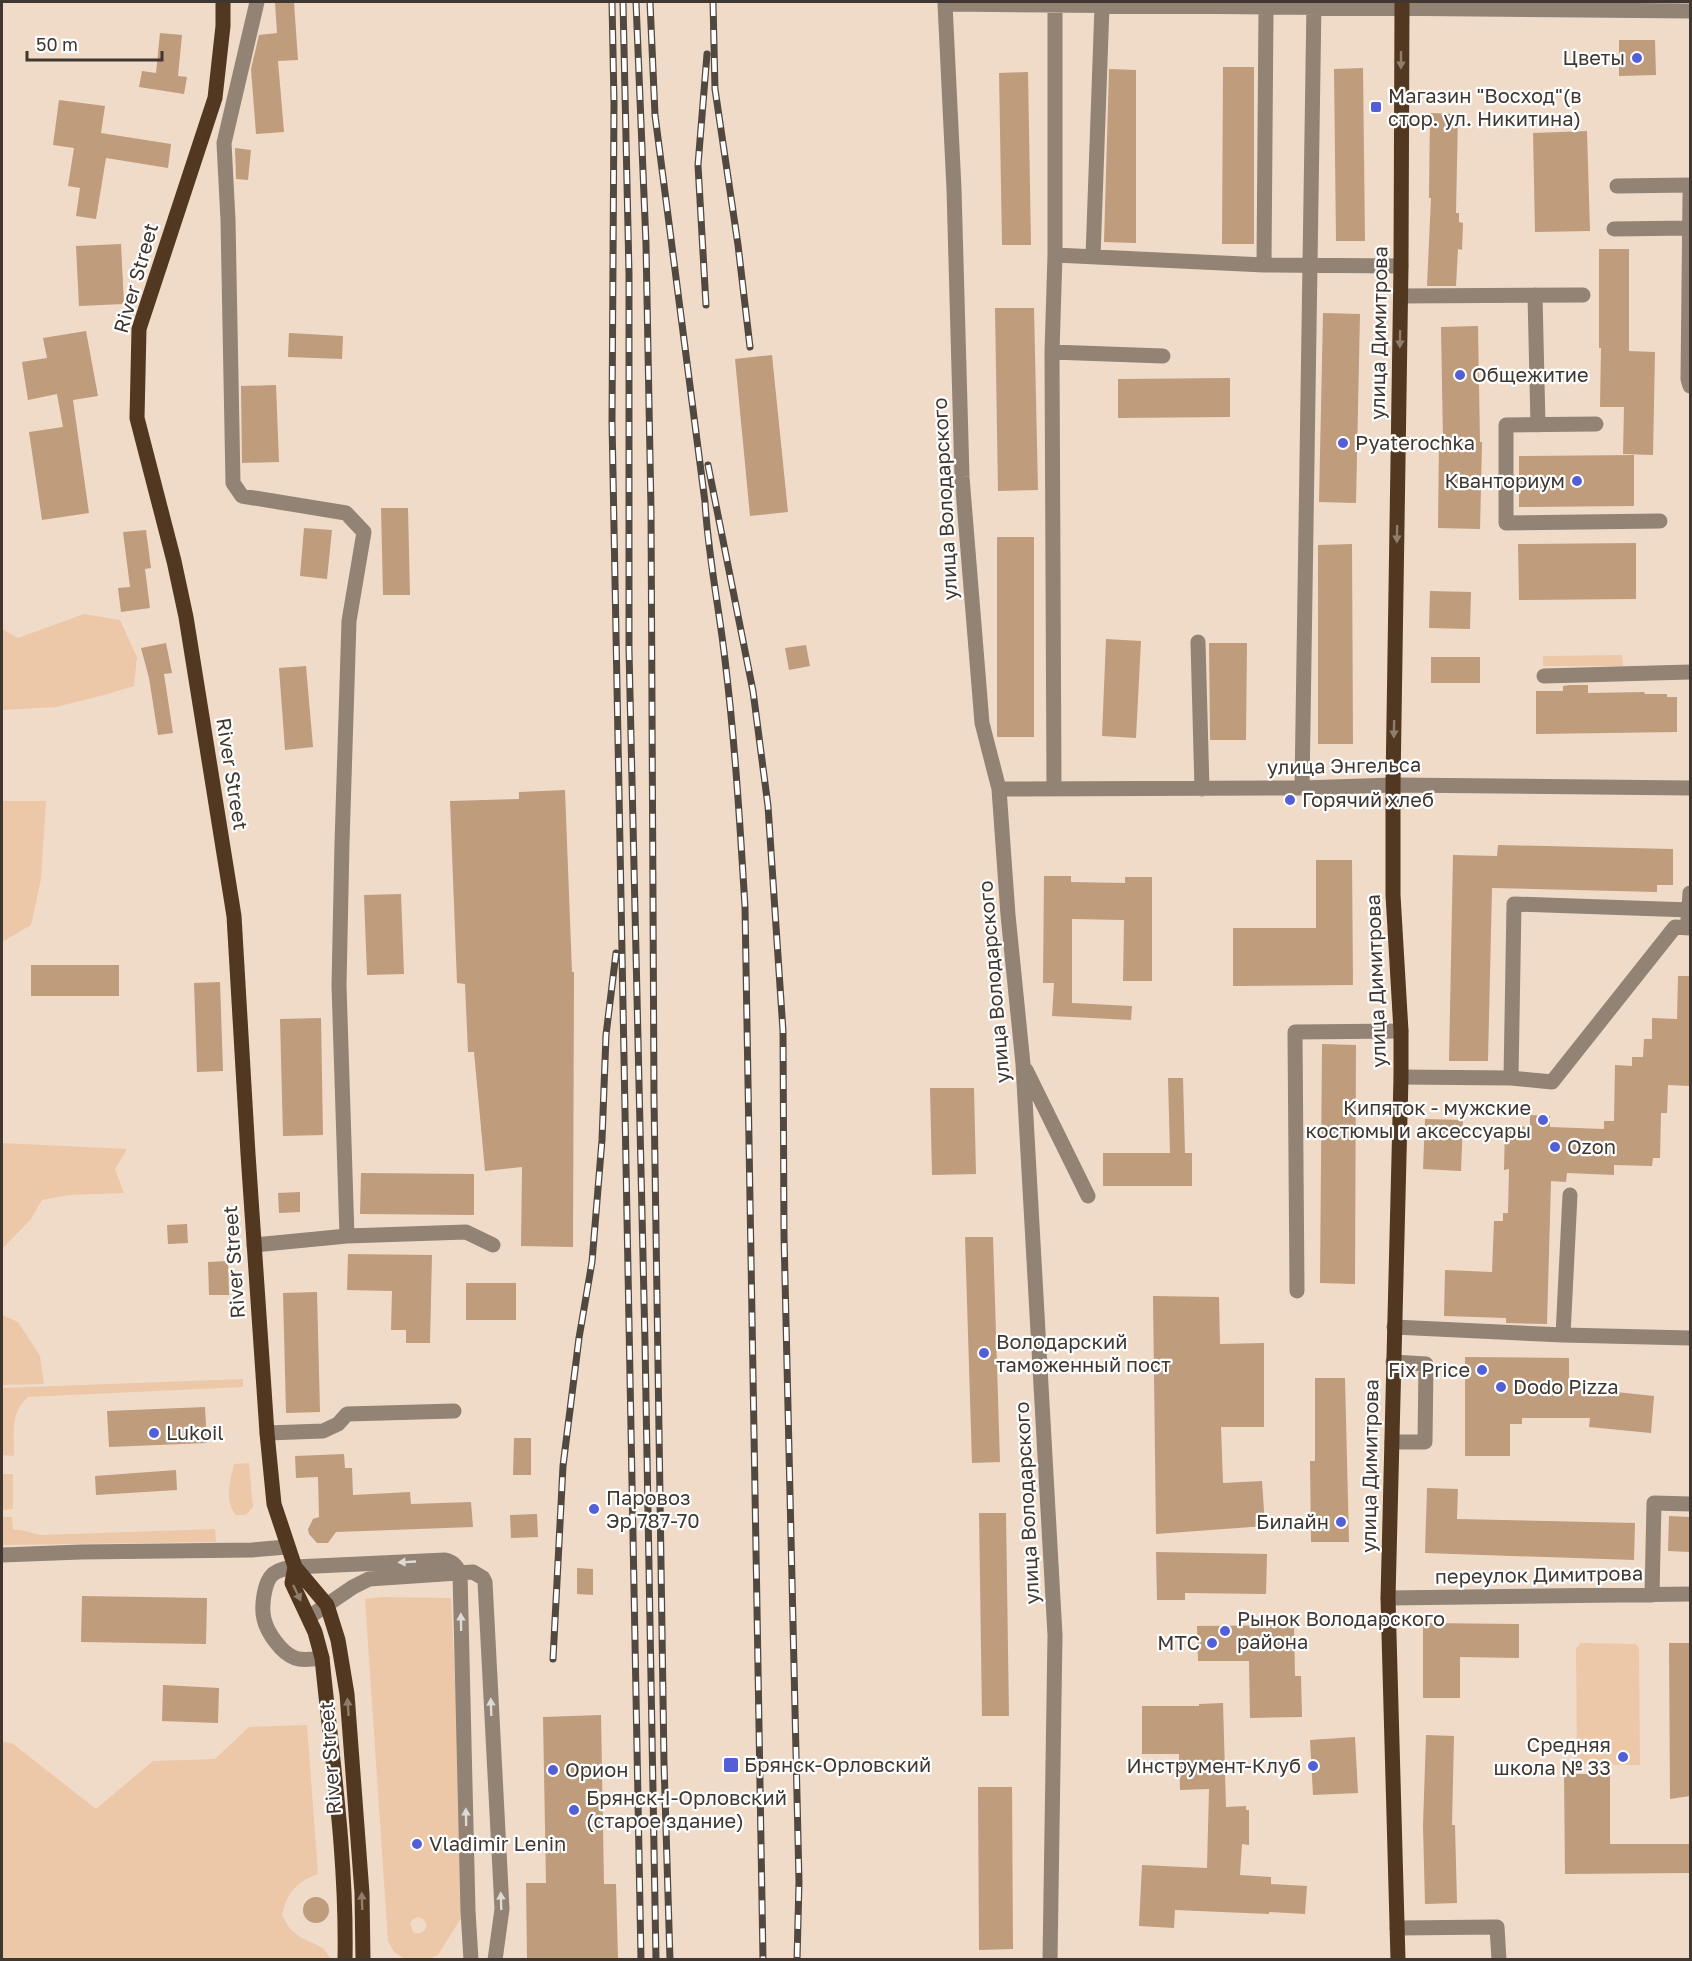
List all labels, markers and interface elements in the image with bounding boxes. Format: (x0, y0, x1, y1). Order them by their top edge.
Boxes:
scale bar (27, 24, 162, 62)
text: 50 m (36, 33, 78, 55)
place label: Цветы (1563, 45, 1625, 69)
one-way arrow (1396, 50, 1406, 69)
marker: Цветы (1630, 51, 1644, 65)
place label: Магазин "Восход"(в стор. ул. Никитина) (1388, 83, 1582, 130)
marker: Магазин "Восход"(в стор. ул. Никитина) (1369, 100, 1383, 114)
street label: River Street (108, 220, 162, 336)
street label: улица Димитрова (1364, 246, 1392, 420)
one-way arrow (1395, 329, 1405, 348)
place label: Общежитие (1472, 362, 1589, 386)
marker: Общежитие (1453, 368, 1467, 382)
street label: улица Володарского (927, 397, 961, 601)
place label: Pyaterochka (1355, 430, 1475, 454)
marker: Pyaterochka (1336, 436, 1350, 450)
place label: Кванториум (1445, 468, 1565, 492)
marker: Кванториум (1570, 474, 1584, 488)
one-way arrow (1392, 524, 1402, 543)
street label: River Street (212, 716, 254, 832)
one-way arrow (1389, 719, 1398, 738)
street label: улица Энгельса (1267, 752, 1421, 778)
place label: Горячий хлеб (1302, 787, 1434, 811)
marker: Горячий хлеб (1283, 793, 1297, 807)
street label: улица Володарского (972, 880, 1014, 1084)
street label: улица Димитрова (1360, 894, 1390, 1068)
place label: Кипяток - мужские костюмы и аксессуары (1305, 1095, 1531, 1142)
marker: Кипяток - мужские костюмы и аксессуары (1536, 1113, 1550, 1127)
place label: Ozon (1567, 1134, 1616, 1158)
marker: Ozon (1548, 1140, 1562, 1154)
street label: River Street (217, 1205, 249, 1319)
place label: Володарский таможенный пост (996, 1329, 1171, 1376)
marker: Володарский таможенный пост (977, 1346, 991, 1360)
place label: Fix Price (1388, 1357, 1470, 1381)
marker: Fix Price (1475, 1363, 1489, 1377)
place label: Dodo Pizza (1513, 1374, 1619, 1398)
street label: улица Димитрова (1355, 1379, 1383, 1553)
marker: Dodo Pizza (1494, 1380, 1508, 1394)
street label: улица Володарского (1009, 1401, 1043, 1605)
place label: Lukoil (166, 1420, 224, 1444)
marker: Lukoil (147, 1426, 161, 1440)
place label: Паровоз Эр 787-70 (606, 1485, 700, 1532)
marker: Паровоз Эр 787-70 (587, 1502, 601, 1516)
place label: Билайн (1256, 1509, 1329, 1533)
marker: Билайн (1334, 1515, 1348, 1529)
one-way arrow (398, 1557, 417, 1566)
street label: переулок Димитрова (1435, 1560, 1643, 1588)
one-way arrow (292, 1584, 301, 1601)
place label: Рынок Володарского района (1237, 1606, 1445, 1653)
one-way arrow (456, 1613, 466, 1632)
marker: Рынок Володарского района (1218, 1624, 1232, 1638)
place label: МТС (1157, 1630, 1200, 1654)
marker: МТС (1205, 1636, 1219, 1650)
one-way arrow (343, 1697, 353, 1716)
one-way arrow (486, 1697, 495, 1716)
street label: River Street (313, 1701, 345, 1815)
place label: Средняя школа № 33 (1494, 1732, 1611, 1779)
marker: Средняя школа № 33 (1616, 1750, 1630, 1764)
place label: Брянск-Орловский (744, 1752, 931, 1776)
place label: Инструмент-Клуб (1127, 1753, 1301, 1777)
marker: Брянск-Орловский (722, 1756, 740, 1774)
place label: Орион (565, 1757, 629, 1781)
marker: Инструмент-Клуб (1306, 1759, 1320, 1773)
marker: Орион (546, 1763, 560, 1777)
place label: Брянск-I-Орловский (старое здание) (586, 1785, 787, 1832)
marker: Брянск-I-Орловский (старое здание) (567, 1803, 581, 1817)
one-way arrow (461, 1808, 471, 1827)
place label: Vladimir Lenin (429, 1831, 566, 1855)
marker: Vladimir Lenin (410, 1837, 424, 1851)
one-way arrow (358, 1892, 367, 1911)
one-way arrow (496, 1892, 506, 1911)

